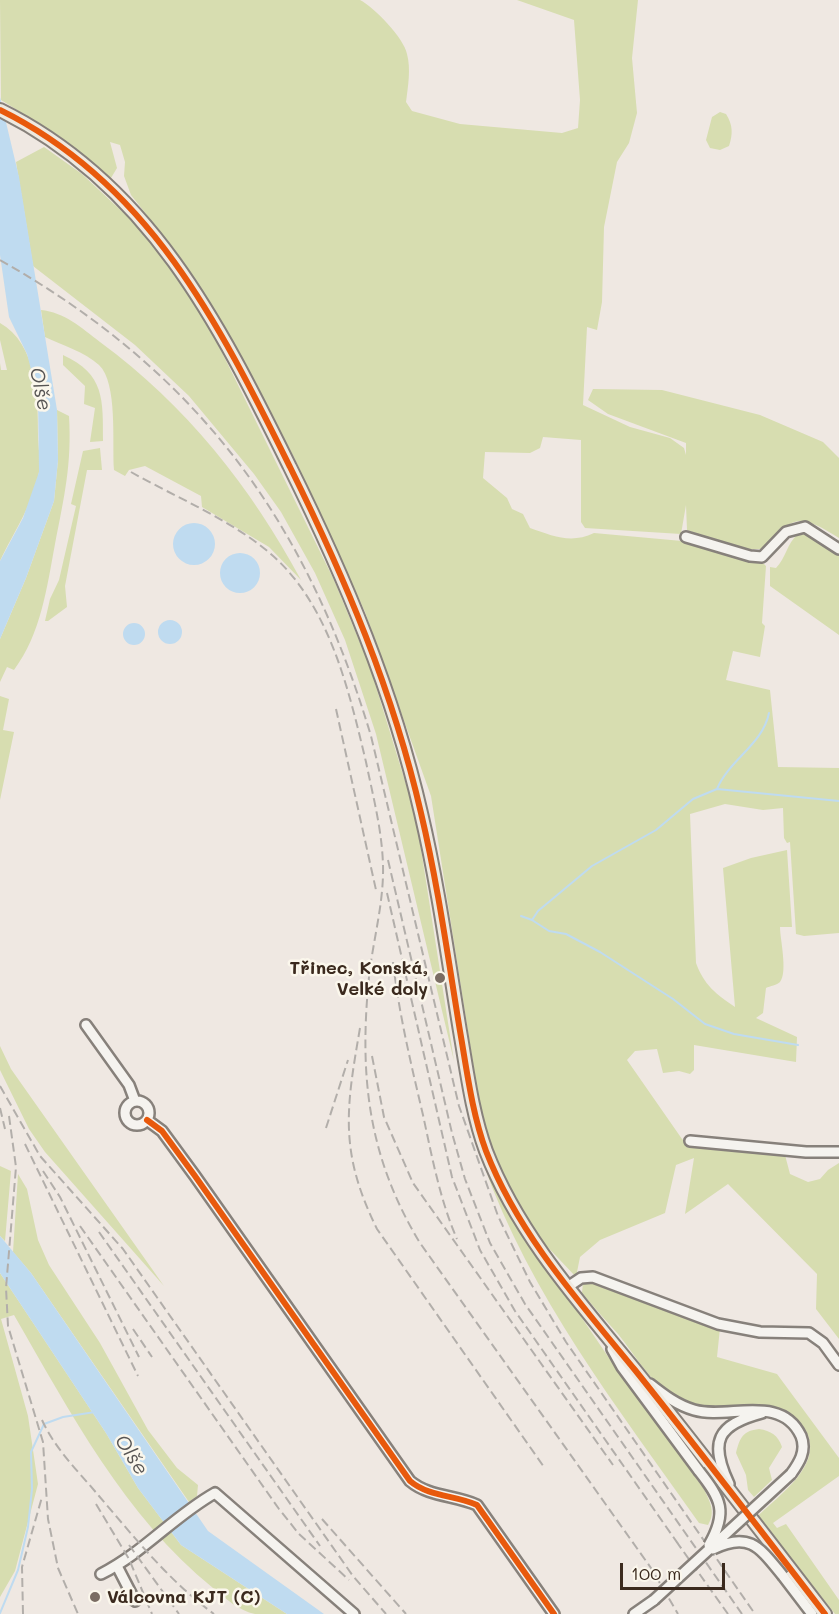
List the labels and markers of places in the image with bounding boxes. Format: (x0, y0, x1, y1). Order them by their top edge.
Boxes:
place label: Třinec, Konská, Velké doly (290, 957, 428, 1000)
marker: Třinec, Konská, Velké doly (433, 971, 447, 985)
place label: Válcovna KJT (C) (107, 1586, 260, 1608)
marker: Válcovna KJT (C) (88, 1590, 102, 1604)

